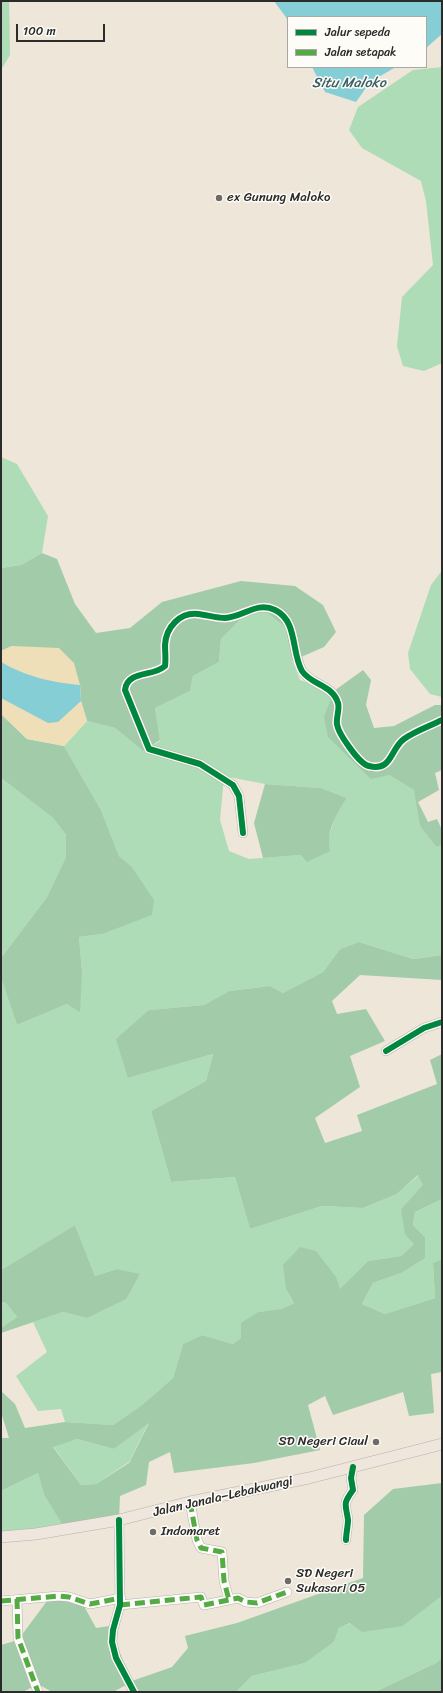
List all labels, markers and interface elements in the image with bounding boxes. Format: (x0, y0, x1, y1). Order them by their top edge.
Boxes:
scale bar (18, 16, 107, 42)
legend (287, 16, 427, 68)
text: 100 m (23, 20, 56, 42)
text: Jalur sepeda (325, 21, 390, 43)
text: Jalan setapak (325, 41, 396, 63)
water label: Situ Maloko (312, 75, 386, 91)
place label: ex Gunung Maloko (227, 190, 330, 206)
marker: ex Gunung Maloko (214, 193, 224, 203)
place label: SD Negeri Ciaul (279, 1434, 368, 1450)
marker: SD Negeri Ciaul (371, 1437, 381, 1447)
street label: Jalan Janala–Lebakwangi (152, 1473, 294, 1521)
place label: Indomaret (161, 1524, 220, 1540)
marker: Indomaret (148, 1527, 158, 1537)
place label: SD Negeri Sukasari 05 (296, 1566, 366, 1597)
marker: SD Negeri Sukasari 05 (283, 1576, 293, 1586)

